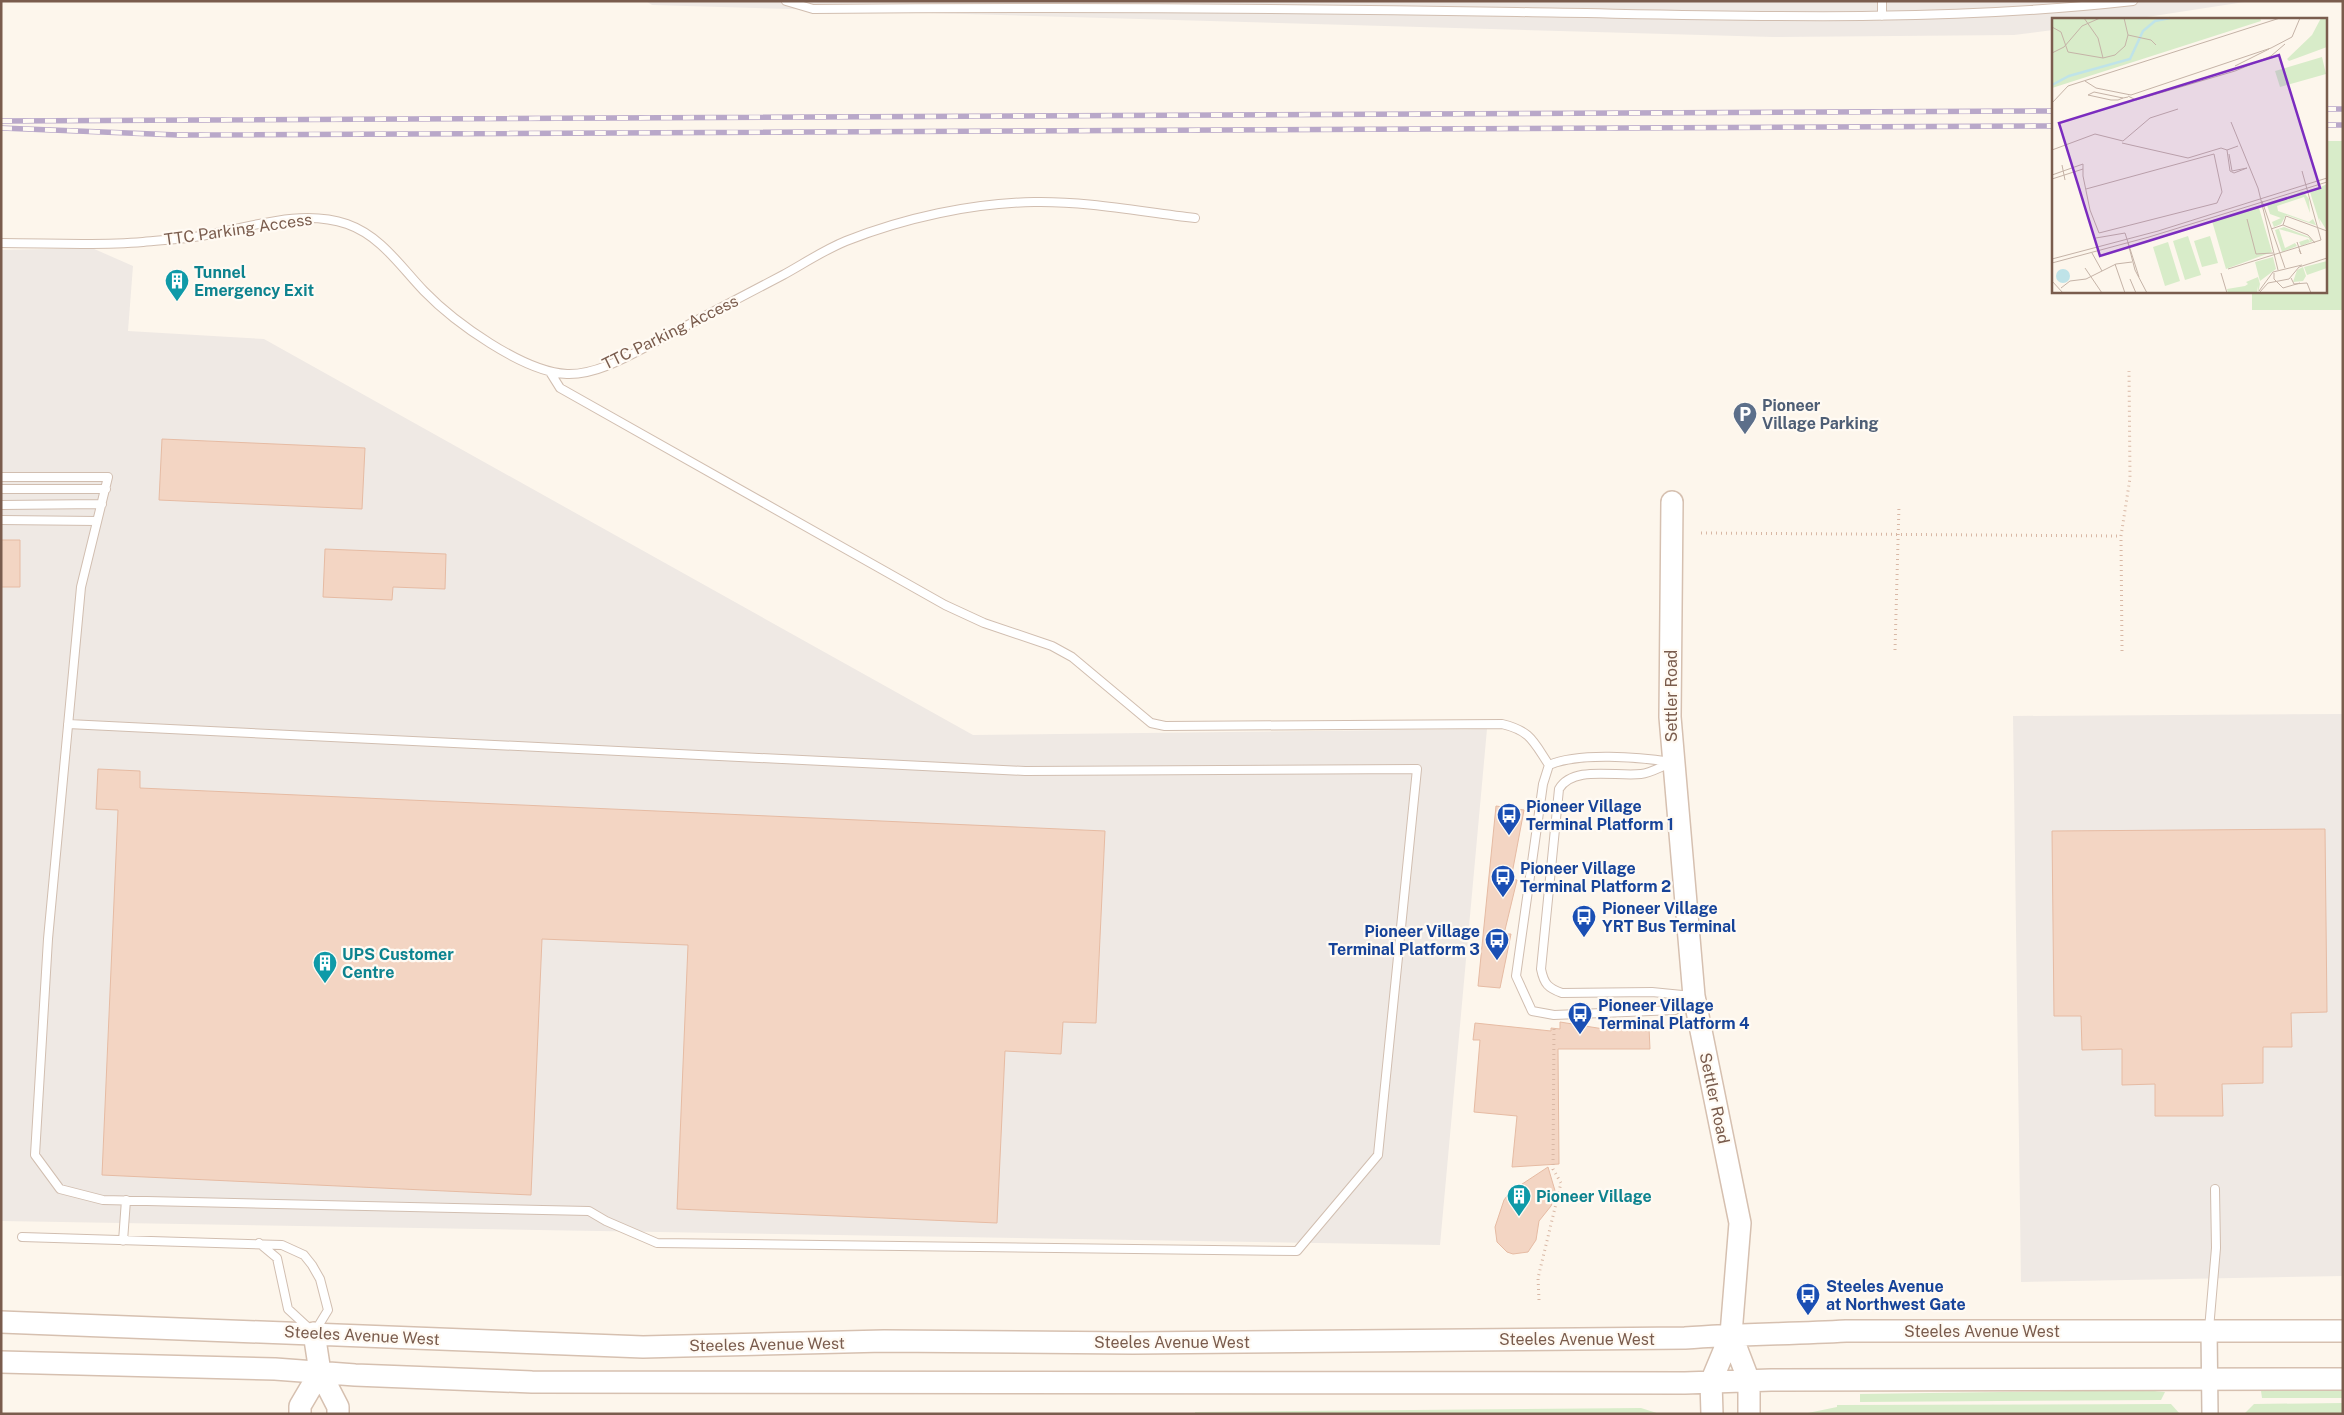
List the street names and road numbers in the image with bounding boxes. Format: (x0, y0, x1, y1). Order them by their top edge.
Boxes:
street label: TTC Parking Access (163, 210, 313, 249)
street label: TTC Parking Access (599, 291, 741, 374)
street label: Settler Road (1662, 650, 1681, 742)
street label: Settler Road (1696, 1051, 1733, 1145)
street label: Steeles Avenue West (284, 1322, 440, 1349)
street label: Steeles Avenue West (1904, 1322, 2060, 1341)
street label: Steeles Avenue West (1499, 1330, 1655, 1349)
street label: Steeles Avenue West (1094, 1333, 1250, 1352)
street label: Steeles Avenue West (689, 1334, 845, 1355)

